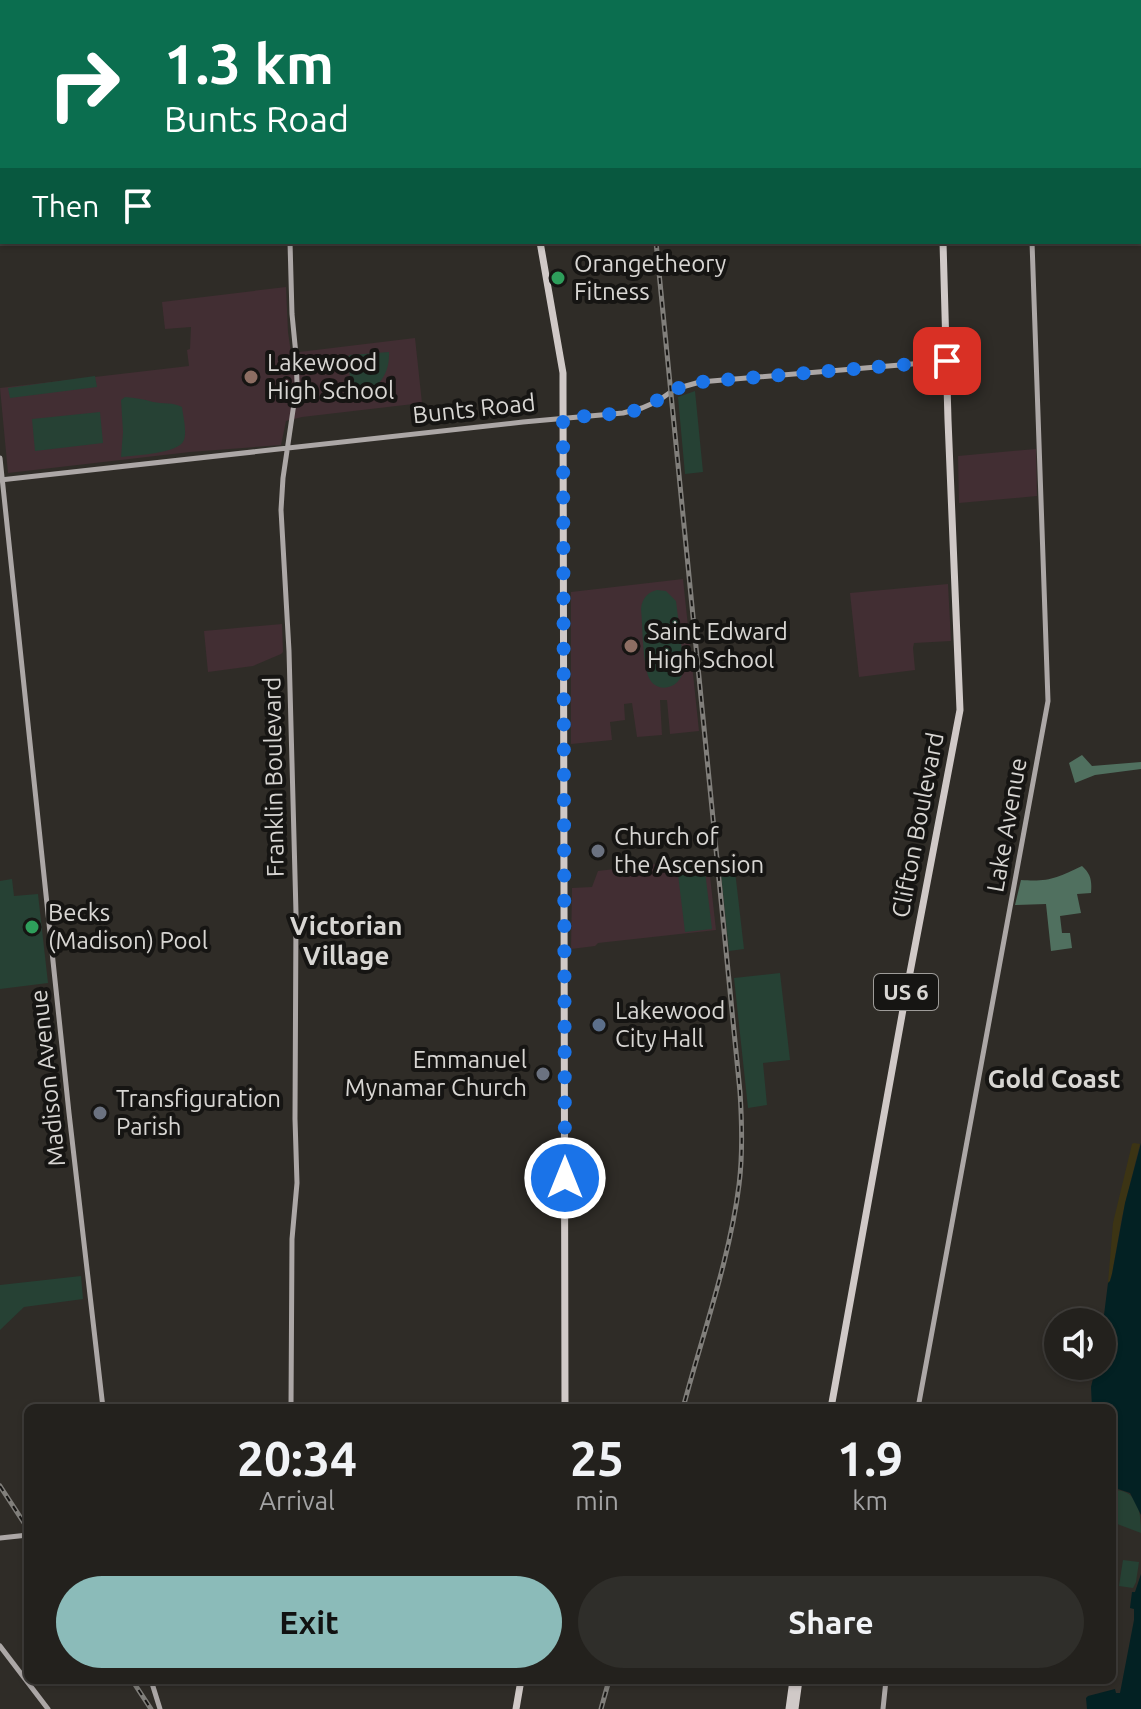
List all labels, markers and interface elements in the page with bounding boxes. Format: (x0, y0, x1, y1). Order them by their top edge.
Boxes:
icon: right (32, 32, 136, 136)
text: 1.3 km (164, 32, 334, 95)
text: Bunts Road (164, 98, 349, 139)
icon: arrive (116, 184, 160, 228)
text: Then (32, 189, 100, 223)
place label: Orangetheory Fitness (574, 250, 727, 305)
marker: Orangetheory Fitness (549, 269, 567, 287)
pin (913, 327, 981, 395)
icon: arrive (925, 339, 969, 383)
place label: Lakewood High School (267, 349, 394, 404)
marker: Lakewood High School (242, 368, 260, 386)
street label: Bunts Road (411, 389, 537, 428)
place label: Saint Edward High School (647, 618, 788, 673)
marker: Saint Edward High School (622, 637, 640, 655)
street label: Franklin Boulevard (258, 677, 289, 877)
street label: Clifton Boulevard (886, 730, 949, 920)
street label: Lake Avenue (981, 756, 1032, 894)
place label: Church of the Ascension (614, 823, 764, 878)
marker: Church of the Ascension (589, 842, 607, 860)
place label: Becks (Madison) Pool (48, 899, 208, 954)
district label: Victorian Village (290, 911, 402, 970)
marker: Becks (Madison) Pool (23, 918, 41, 936)
road number: US 6 (874, 974, 938, 1010)
street label: Madison Avenue (25, 988, 70, 1168)
place label: Lakewood City Hall (615, 997, 725, 1052)
marker: Lakewood City Hall (590, 1016, 608, 1034)
place label: Emmanuel Mynamar Church (345, 1046, 527, 1101)
district label: Gold Coast (988, 1064, 1120, 1093)
marker: Emmanuel Mynamar Church (534, 1065, 552, 1083)
place label: Transfiguration Parish (116, 1085, 281, 1140)
marker: Transfiguration Parish (91, 1104, 109, 1122)
position arrow (523, 1136, 607, 1220)
map controls (1044, 1308, 1116, 1380)
button: sound (1044, 1308, 1116, 1380)
text: 20:34 (237, 1431, 357, 1485)
text: 25 (570, 1431, 624, 1485)
text: 1.9 (837, 1431, 903, 1485)
text: Arrival (259, 1486, 335, 1515)
text: min (575, 1486, 619, 1515)
text: km (852, 1486, 888, 1515)
button: Exit (56, 1576, 562, 1668)
button: Share (578, 1576, 1084, 1668)

